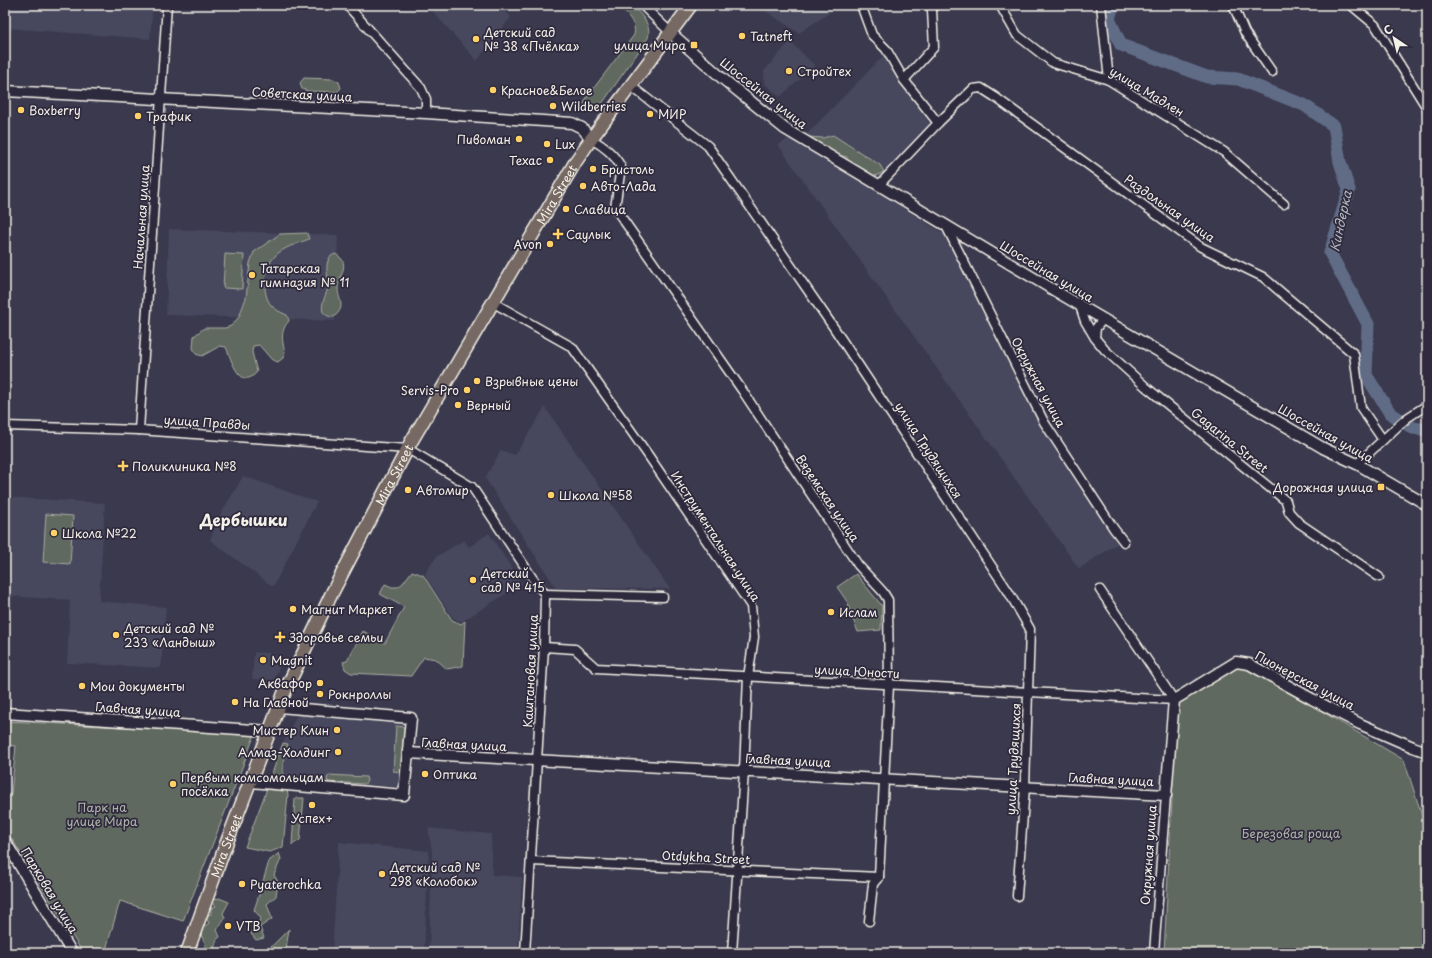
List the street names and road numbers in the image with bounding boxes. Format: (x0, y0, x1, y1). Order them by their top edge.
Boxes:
street label: Шоссейная улица (717, 53, 812, 133)
street label: улица Мадлен (1106, 62, 1188, 120)
street label: Советская улица (251, 82, 353, 106)
street label: Mira Street (532, 161, 581, 228)
street label: Начальная улица (128, 164, 154, 270)
street label: Раздольная улица (1121, 170, 1219, 246)
street label: Шоссейная улица (997, 236, 1098, 306)
street label: Окружная улица (1008, 334, 1071, 431)
street label: улица Трудящихся (891, 398, 967, 502)
street label: Шоссейная улица (1275, 399, 1377, 467)
street label: Gagarina Street (1188, 403, 1273, 477)
street label: улица Правды (163, 410, 251, 434)
street label: Mira Street (370, 441, 417, 508)
street label: Вяземская улица (792, 451, 864, 546)
street label: Инструментальная улица (667, 467, 765, 605)
street label: Каштановая улица (518, 614, 542, 728)
street label: Пионерская улица (1252, 646, 1358, 714)
street label: улица Юности (814, 660, 900, 682)
street label: Главная улица (95, 697, 182, 721)
street label: улица Трудящихся (1001, 703, 1025, 815)
street label: Главная улица (421, 733, 508, 755)
street label: Главная улица (745, 749, 832, 771)
street label: Главная улица (1068, 768, 1155, 790)
street label: Окружная улица (1136, 804, 1160, 905)
street label: Mira Street (206, 811, 246, 880)
street label: Парковая улица (17, 843, 83, 937)
street label: Otdykha Street (661, 846, 751, 868)

